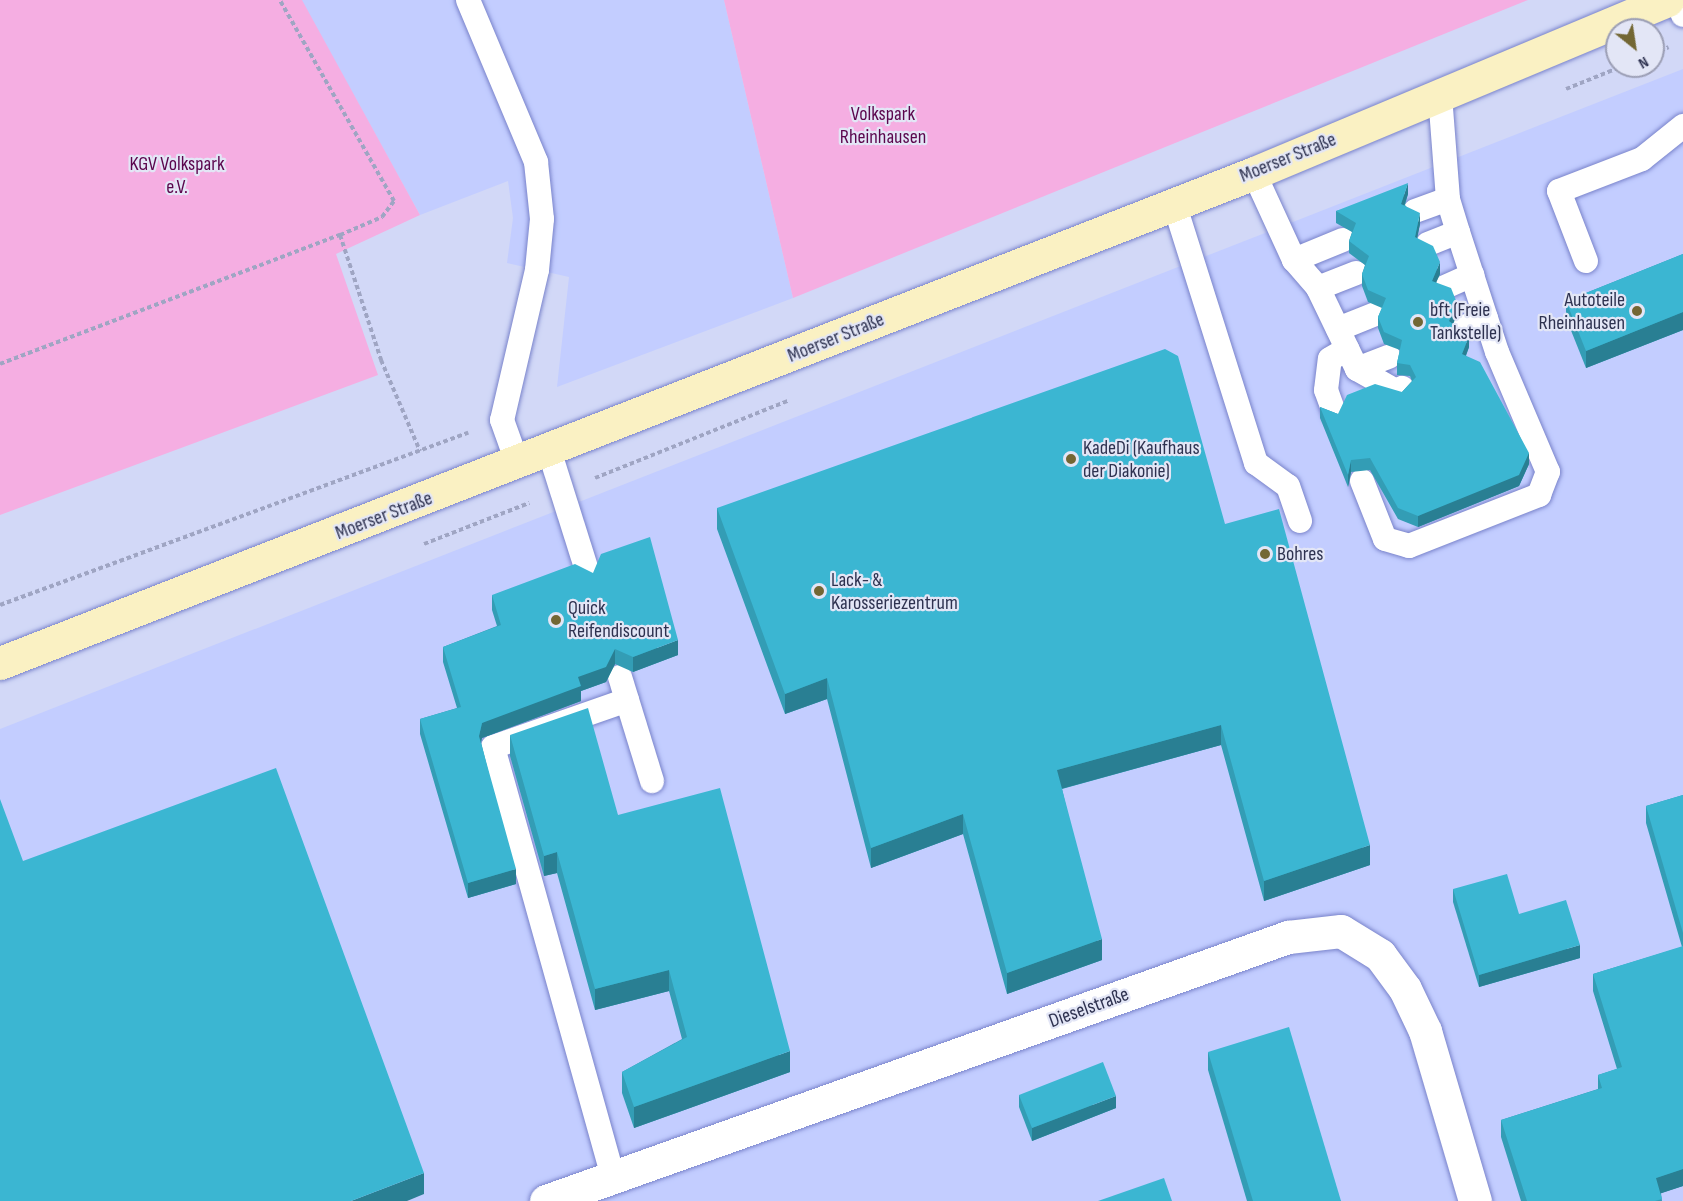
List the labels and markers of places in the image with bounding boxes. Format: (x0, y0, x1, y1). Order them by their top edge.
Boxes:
place label: Autoteile Rheinhausen (1539, 288, 1625, 335)
place label: bft (Freie Tankstelle) (1430, 298, 1501, 345)
marker: Autoteile Rheinhausen (1630, 304, 1644, 318)
marker: bft (Freie Tankstelle) (1411, 315, 1425, 329)
place label: KadeDi (Kaufhaus der Diakonie) (1083, 436, 1200, 483)
marker: KadeDi (Kaufhaus der Diakonie) (1064, 452, 1078, 466)
place label: Bohres (1277, 542, 1323, 566)
marker: Bohres (1258, 547, 1272, 561)
place label: Lack- & Karosseriezentrum (831, 568, 958, 615)
marker: Lack- & Karosseriezentrum (812, 584, 826, 598)
place label: Quick Reifendiscount (568, 596, 669, 643)
marker: Quick Reifendiscount (549, 613, 563, 627)

